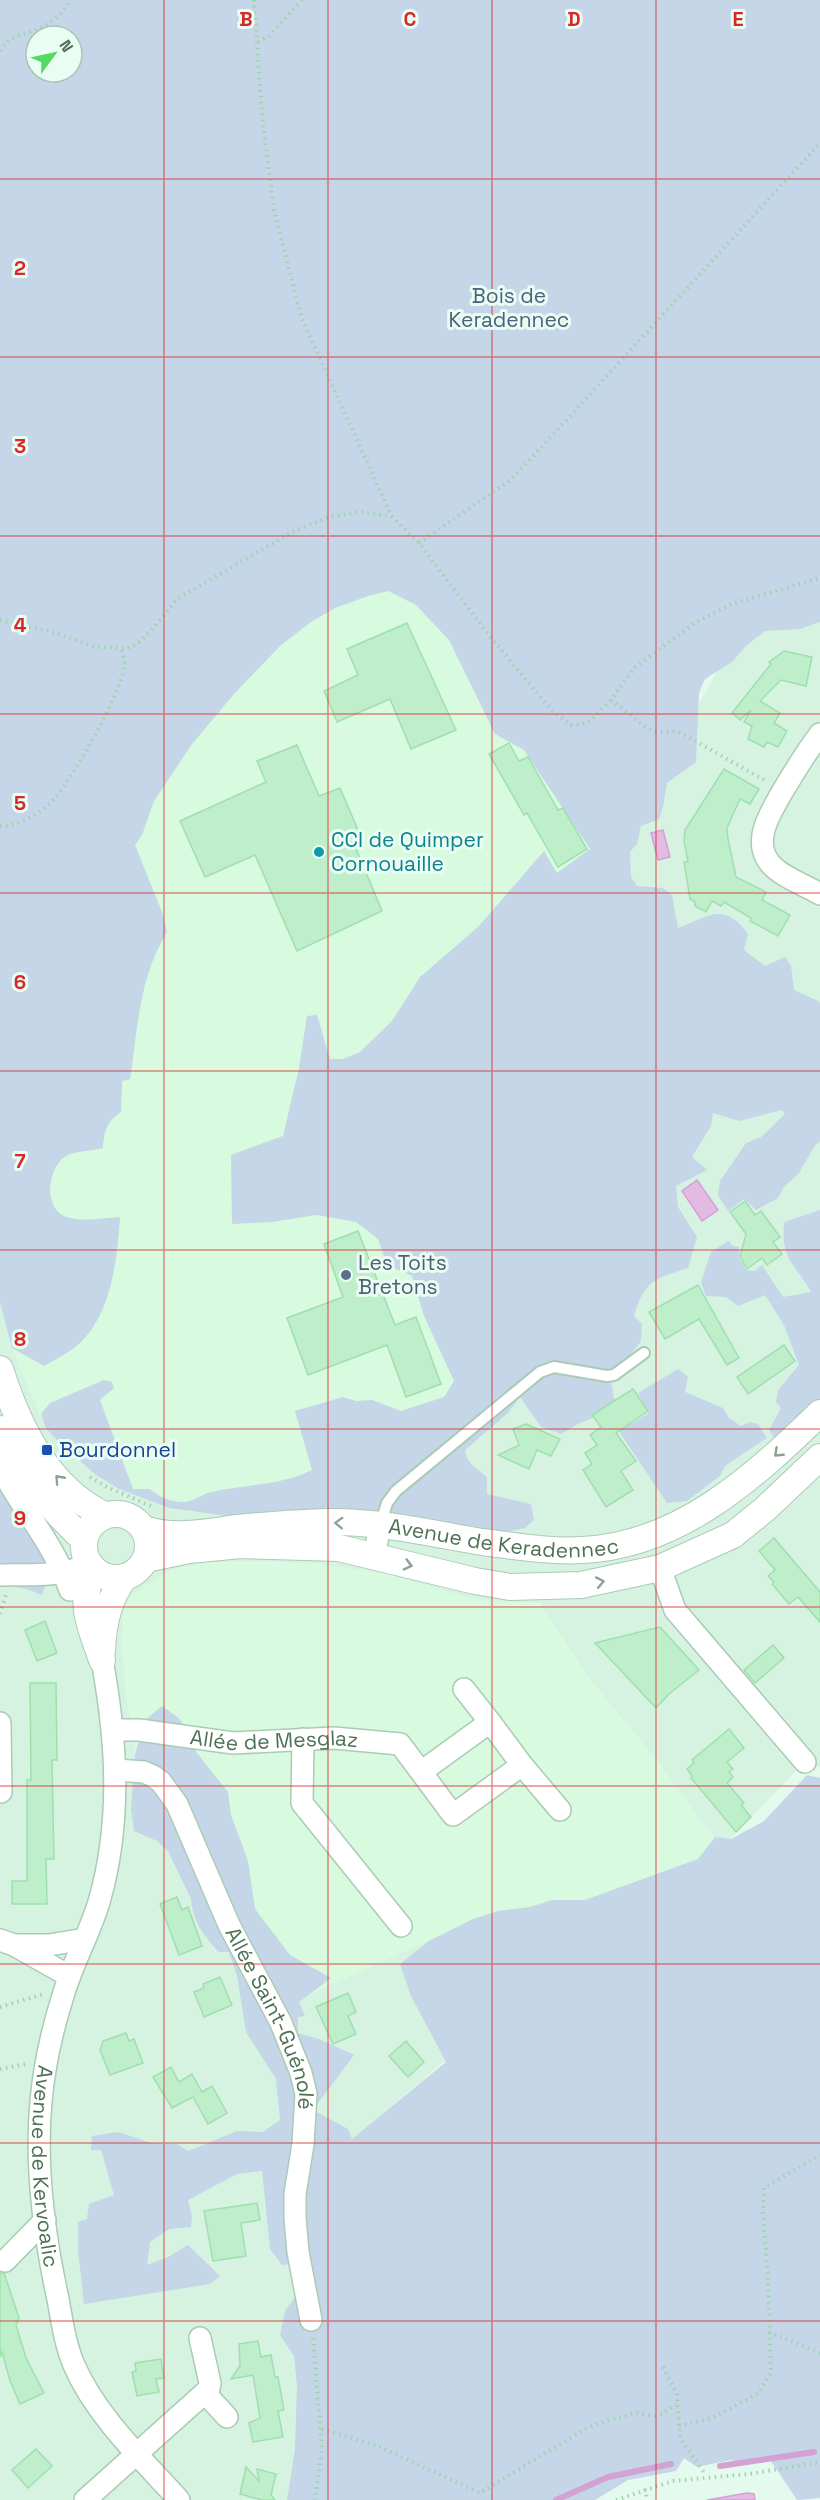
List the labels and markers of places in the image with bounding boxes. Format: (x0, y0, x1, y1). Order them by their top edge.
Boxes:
place label: CCI de Quimper Cornouaille (331, 826, 484, 877)
marker: CCI de Quimper Cornouaille (312, 845, 326, 859)
place label: Les Toits Bretons (358, 1249, 447, 1300)
marker: Les Toits Bretons (339, 1268, 353, 1282)
place label: Bourdonnel (59, 1436, 176, 1463)
marker: Bourdonnel (40, 1443, 54, 1457)

